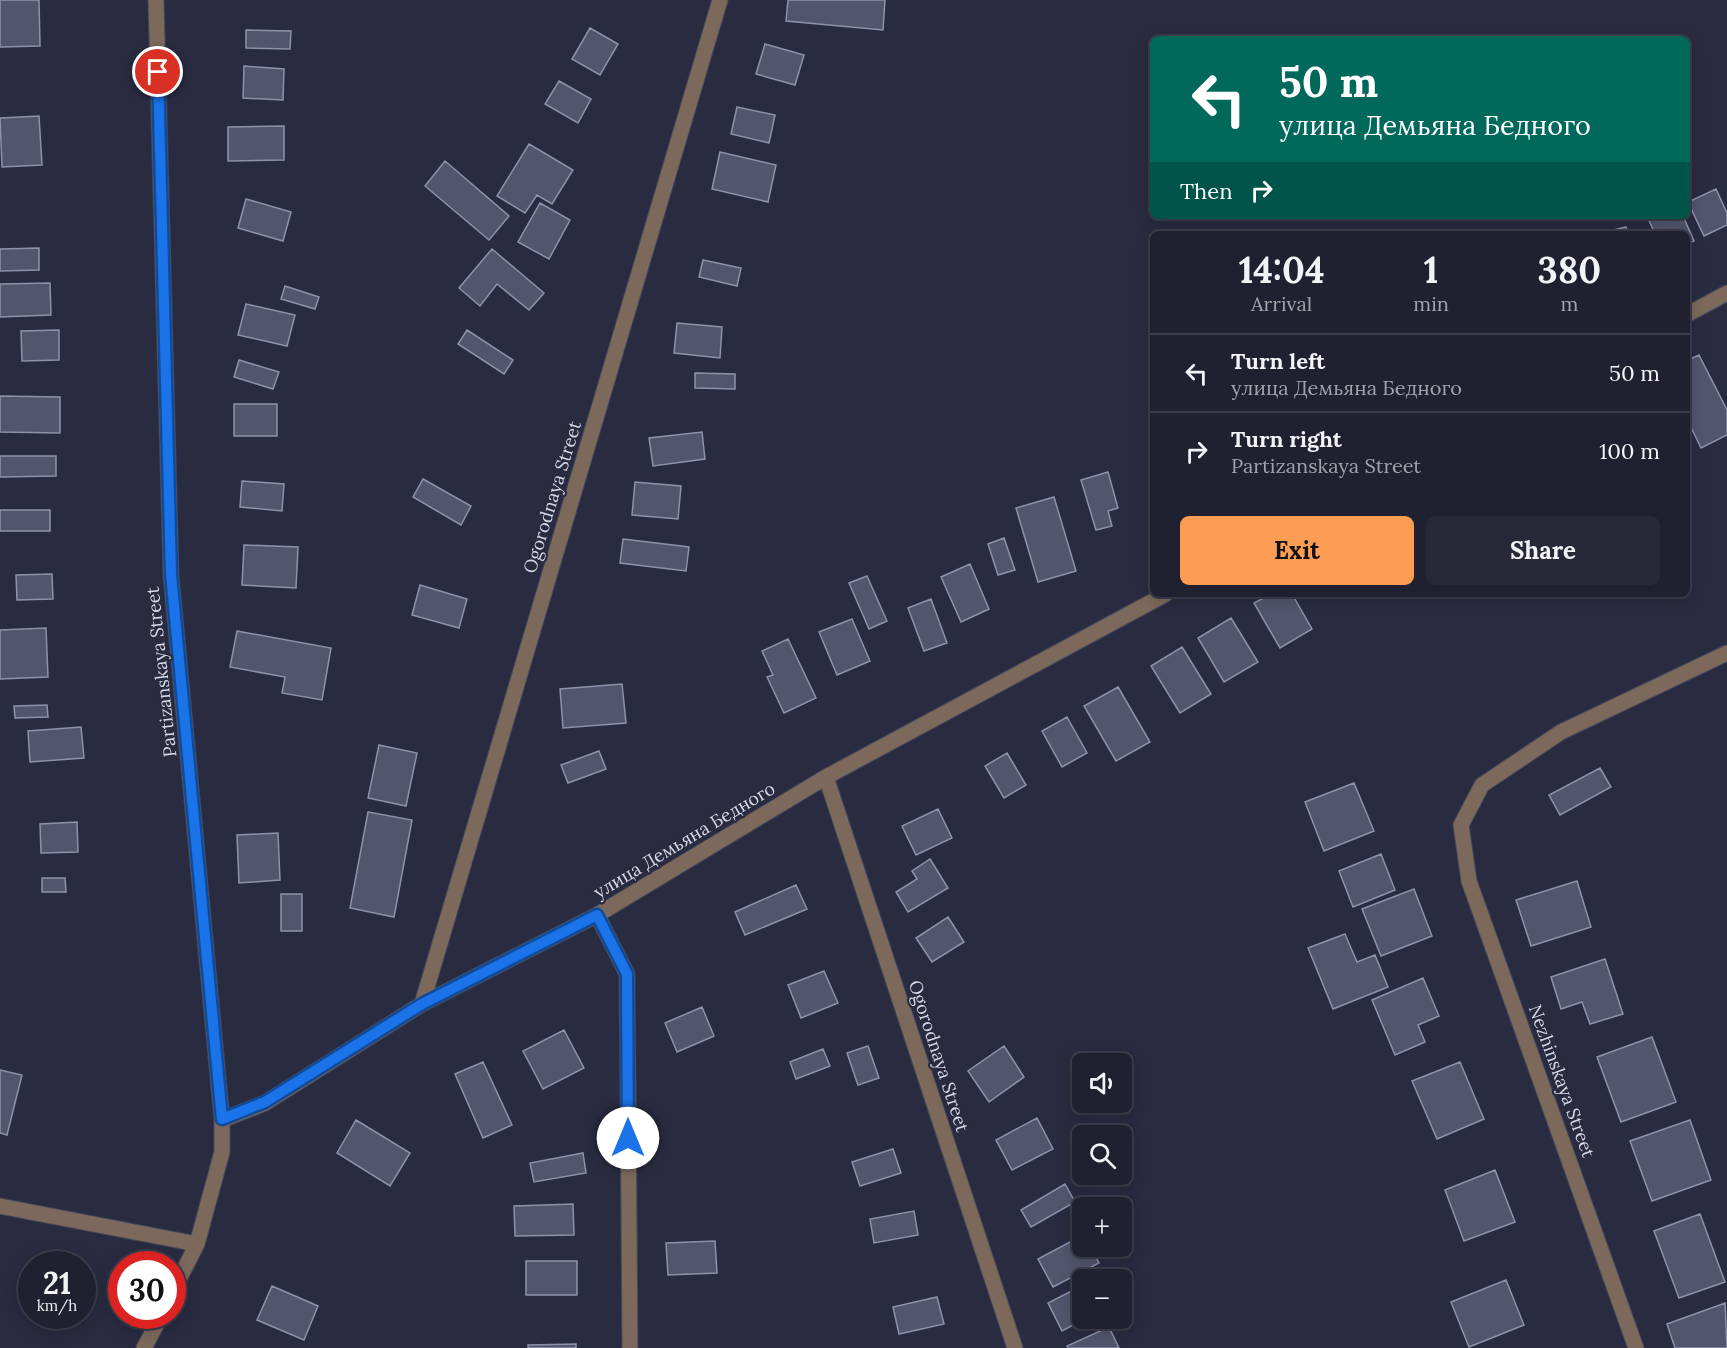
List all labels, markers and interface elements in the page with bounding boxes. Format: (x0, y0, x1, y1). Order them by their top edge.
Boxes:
pin (132, 46, 183, 97)
icon: arrive (141, 55, 174, 88)
text: 50 m (1279, 55, 1378, 109)
icon: left (1180, 60, 1258, 138)
text: улица Демьяна Бедного (1279, 108, 1591, 142)
icon: right (1245, 174, 1278, 207)
text: Then (1180, 177, 1233, 205)
text: 14:04 (1239, 247, 1325, 293)
text: 1 (1424, 247, 1438, 293)
text: 380 (1538, 247, 1601, 293)
text: Arrival (1251, 291, 1312, 316)
text: min (1413, 291, 1449, 316)
text: m (1560, 291, 1578, 316)
text: Turn left (1231, 347, 1325, 375)
icon: left (1180, 357, 1213, 390)
text: 50 m (1609, 359, 1660, 387)
text: улица Демьяна Бедного (1231, 375, 1462, 400)
street label: Ogorodnaya Street (518, 418, 586, 576)
text: Turn right (1231, 425, 1342, 453)
icon: right (1180, 435, 1213, 468)
text: 100 m (1599, 437, 1660, 465)
text: Partizanskaya Street (1231, 453, 1421, 478)
button: Exit (1180, 516, 1414, 585)
button: Share (1426, 516, 1660, 585)
street label: Partizanskaya Street (141, 586, 181, 758)
street label: улица Демьяна Бедного (589, 777, 779, 903)
street label: Ogorodnaya Street (904, 977, 974, 1135)
street label: Nezhinskaya Street (1524, 1001, 1600, 1161)
map controls (1072, 1053, 1132, 1329)
button: sound (1072, 1053, 1132, 1113)
position arrow (596, 1106, 660, 1170)
button: search (1072, 1125, 1132, 1185)
button: + (1072, 1197, 1132, 1257)
speed limit sign: 30 (108, 1251, 186, 1329)
text: 21 (43, 1264, 71, 1302)
button: − (1072, 1269, 1132, 1329)
text: km/h (37, 1296, 77, 1315)

